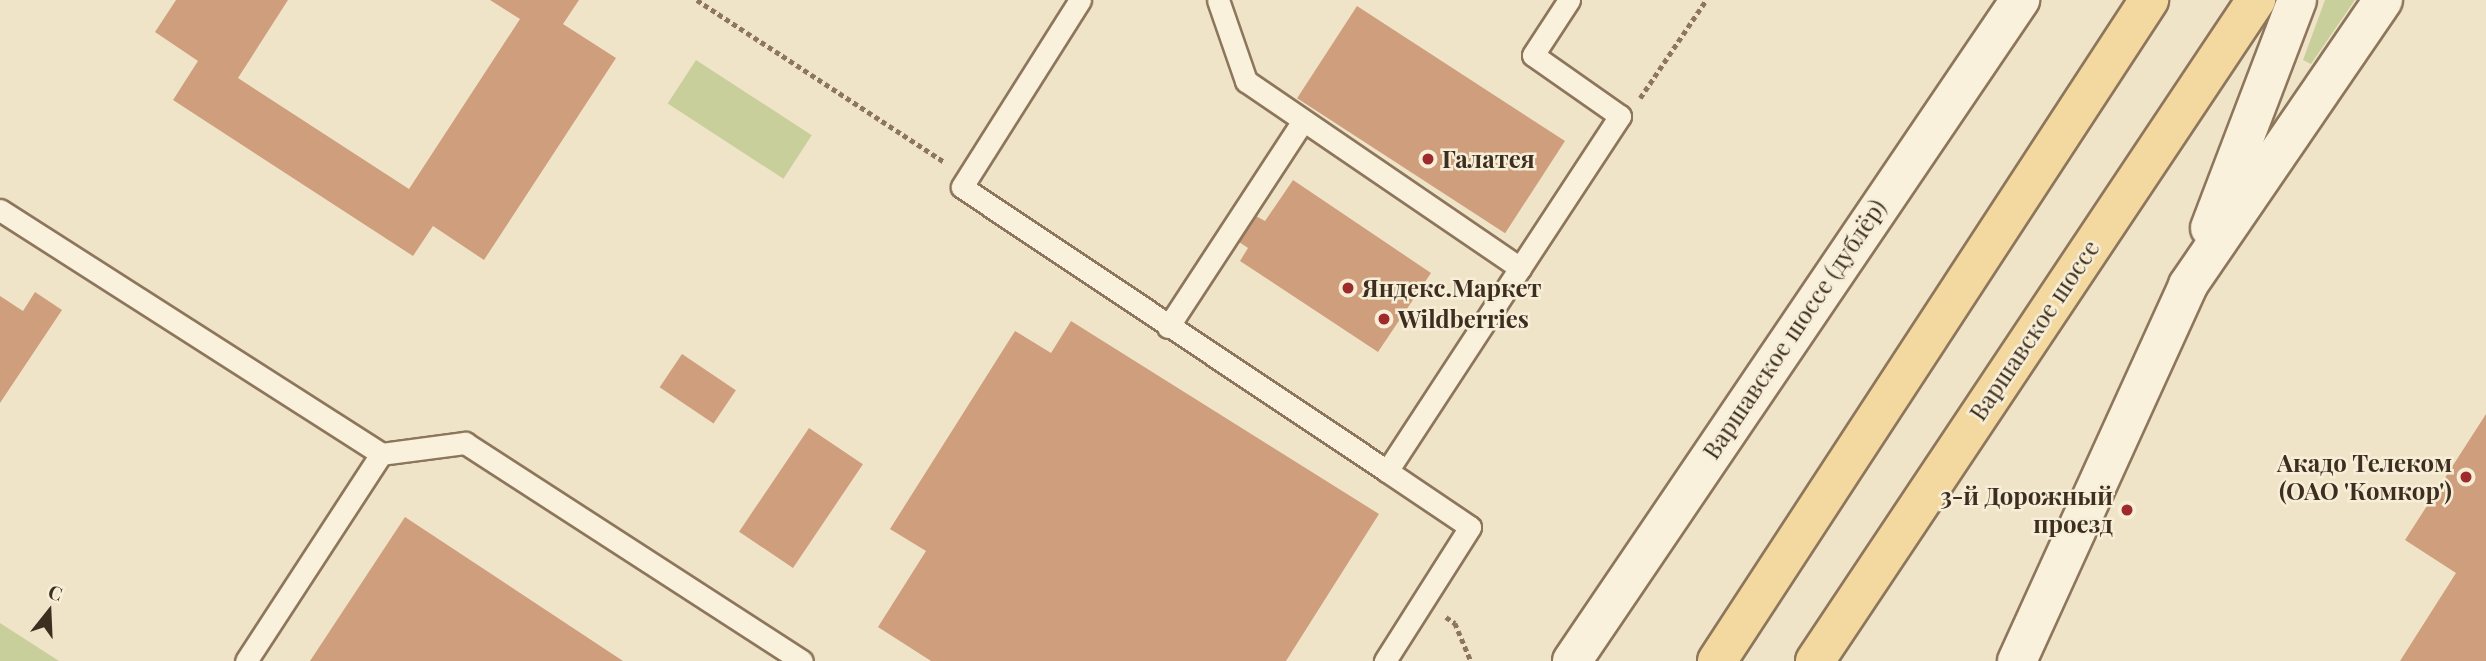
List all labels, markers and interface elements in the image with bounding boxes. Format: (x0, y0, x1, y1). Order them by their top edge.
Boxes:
place label: Галатея (1442, 145, 1535, 173)
marker: Галатея (1420, 151, 1436, 167)
street label: Варшавское шоссе (дублёр) (1696, 194, 1892, 464)
street label: Варшавское шоссе (1963, 234, 2105, 426)
place label: Яндекс.Маркет (1362, 274, 1541, 302)
marker: Яндекс.Маркет (1340, 280, 1356, 296)
place label: Wildberries (1398, 305, 1529, 333)
marker: Wildberries (1376, 311, 1392, 327)
place label: Акадо Телеком (ОАО 'Комкор') (2277, 449, 2452, 505)
marker: Акадо Телеком (ОАО 'Комкор') (2458, 469, 2474, 485)
place label: 3-й Дорожный проезд (1940, 482, 2113, 538)
marker: 3-й Дорожный проезд (2119, 502, 2135, 518)
north arrow (14, 577, 84, 647)
text: С (45, 578, 66, 606)

